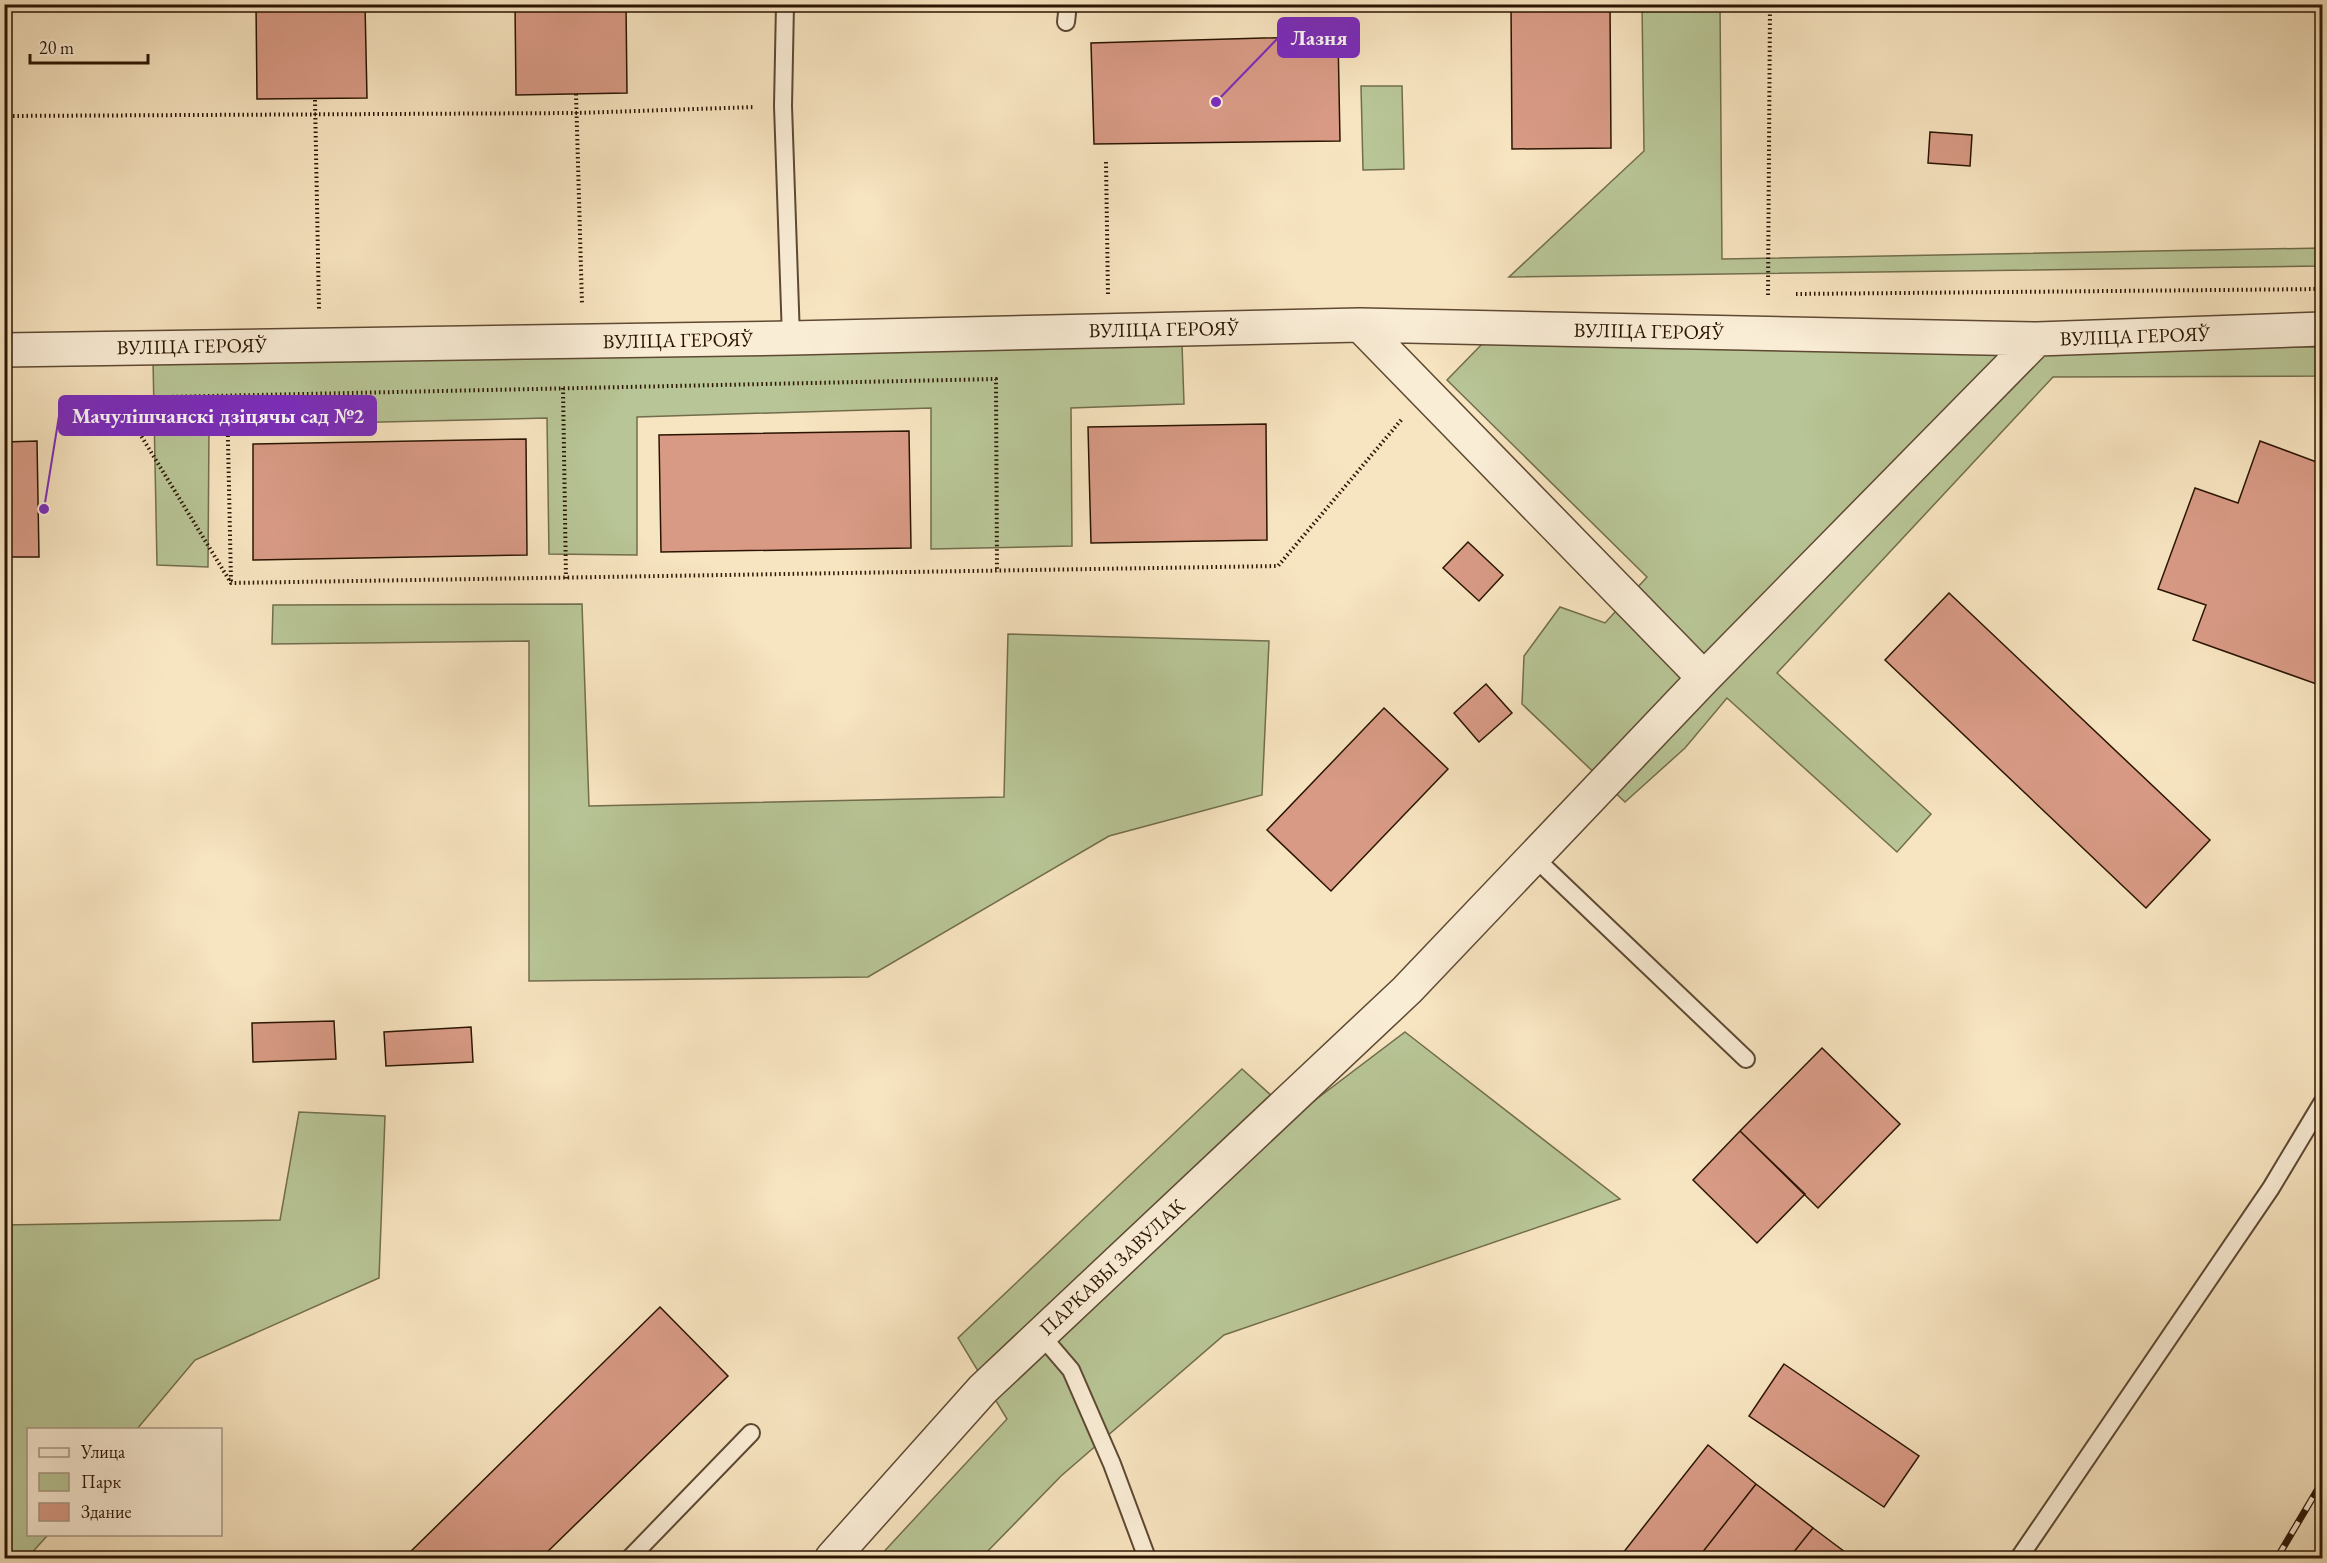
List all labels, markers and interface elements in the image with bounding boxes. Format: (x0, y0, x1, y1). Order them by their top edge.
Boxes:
callout: Лазня (1278, 18, 1359, 57)
text: Лазня (1291, 24, 1347, 51)
scale bar (30, 27, 148, 65)
text: 20 m (39, 36, 74, 59)
street label: ВУЛІЦА ГЕРОЯЎ (1088, 315, 1240, 343)
street label: ВУЛІЦА ГЕРОЯЎ (1573, 317, 1725, 345)
street label: ВУЛІЦА ГЕРОЯЎ (2059, 320, 2211, 352)
street label: ВУЛІЦА ГЕРОЯЎ (602, 326, 754, 354)
street label: ВУЛІЦА ГЕРОЯЎ (116, 332, 268, 360)
callout: Мачулішчанскі дзіцячы сад №2 (59, 396, 376, 435)
text: Мачулішчанскі дзіцячы сад №2 (72, 402, 364, 429)
street label: ПАРКАВЫ ЗАВУЛАК (1034, 1192, 1191, 1341)
legend (27, 1428, 222, 1536)
text: Улица (80, 1440, 126, 1463)
text: Парк (81, 1470, 121, 1493)
text: Здание (81, 1500, 131, 1523)

